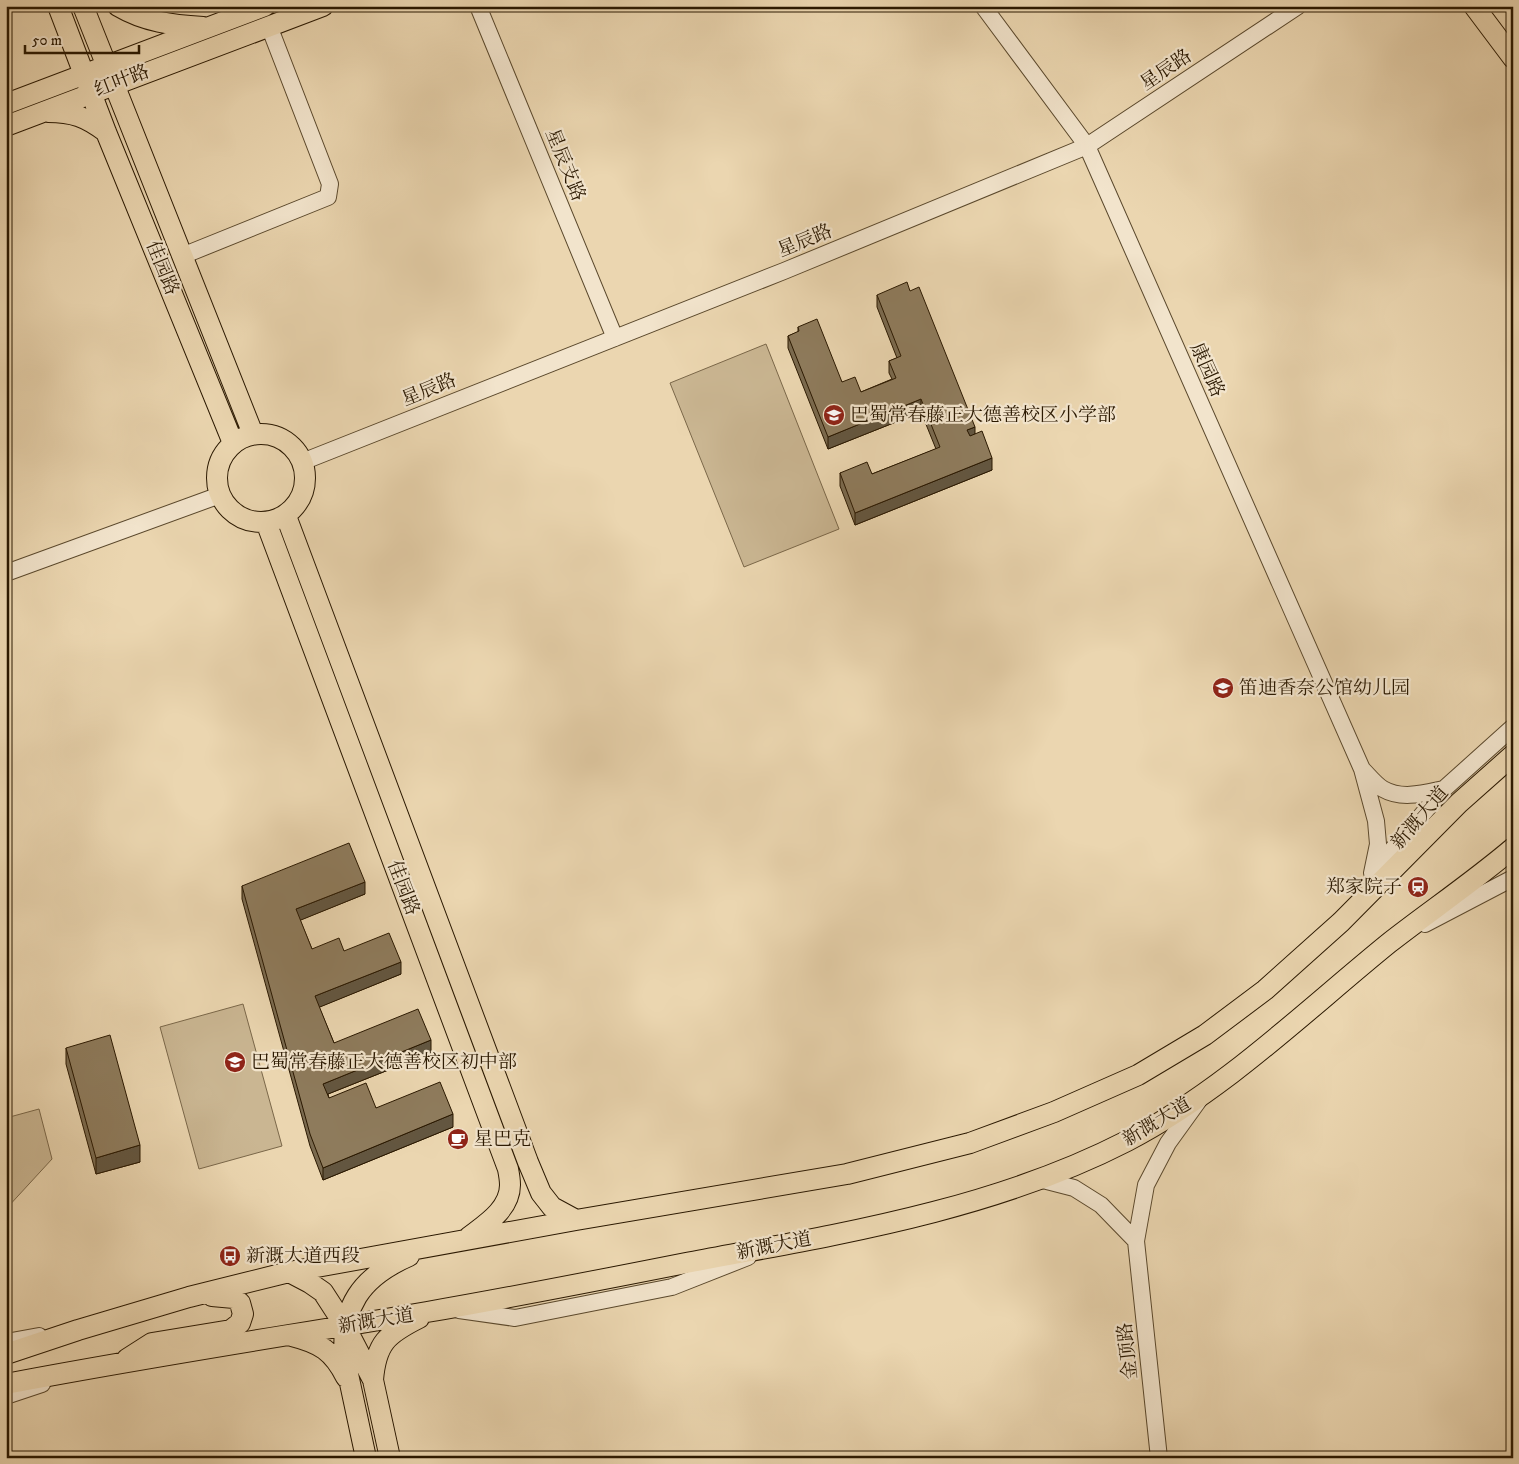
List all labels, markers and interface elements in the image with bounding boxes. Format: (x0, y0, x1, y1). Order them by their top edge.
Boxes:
scale bar (25, 22, 139, 54)
text: 50 m (32, 31, 62, 50)
street label: 星辰路 (1136, 45, 1196, 95)
street label: 红叶路 (91, 60, 153, 102)
street label: 星辰支路 (540, 125, 590, 205)
street label: 星辰路 (774, 220, 836, 262)
street label: 佳园路 (141, 237, 183, 299)
street label: 康园路 (1185, 339, 1229, 401)
street label: 星辰路 (398, 369, 460, 411)
school or university icon: 巴蜀常春藤正大德善校区小学部 (822, 403, 846, 427)
place label: 巴蜀常春藤正大德善校区小学部 (850, 404, 1116, 427)
school or university icon: 笛迪香奈公馆幼儿园 (1211, 676, 1235, 700)
place label: 笛迪香奈公馆幼儿园 (1239, 677, 1410, 700)
street label: 新溉大道 (1386, 782, 1454, 854)
street label: 佳园路 (382, 857, 424, 919)
station icon: 郑家院子 (1406, 875, 1430, 899)
place label: 郑家院子 (1326, 876, 1402, 899)
school or university icon: 巴蜀常春藤正大德善校区初中部 (223, 1050, 247, 1074)
place label: 巴蜀常春藤正大德善校区初中部 (251, 1051, 517, 1074)
street label: 新溉大道 (1118, 1093, 1196, 1151)
cafe icon: 星巴克 (446, 1127, 470, 1151)
place label: 星巴克 (474, 1128, 531, 1151)
street label: 新溉大道 (734, 1227, 814, 1265)
bus stop icon: 新溉大道西段 (218, 1244, 242, 1268)
place label: 新溉大道西段 (246, 1245, 360, 1268)
street label: 新溉大道 (337, 1304, 415, 1338)
street label: 金顶路 (1114, 1321, 1142, 1381)

